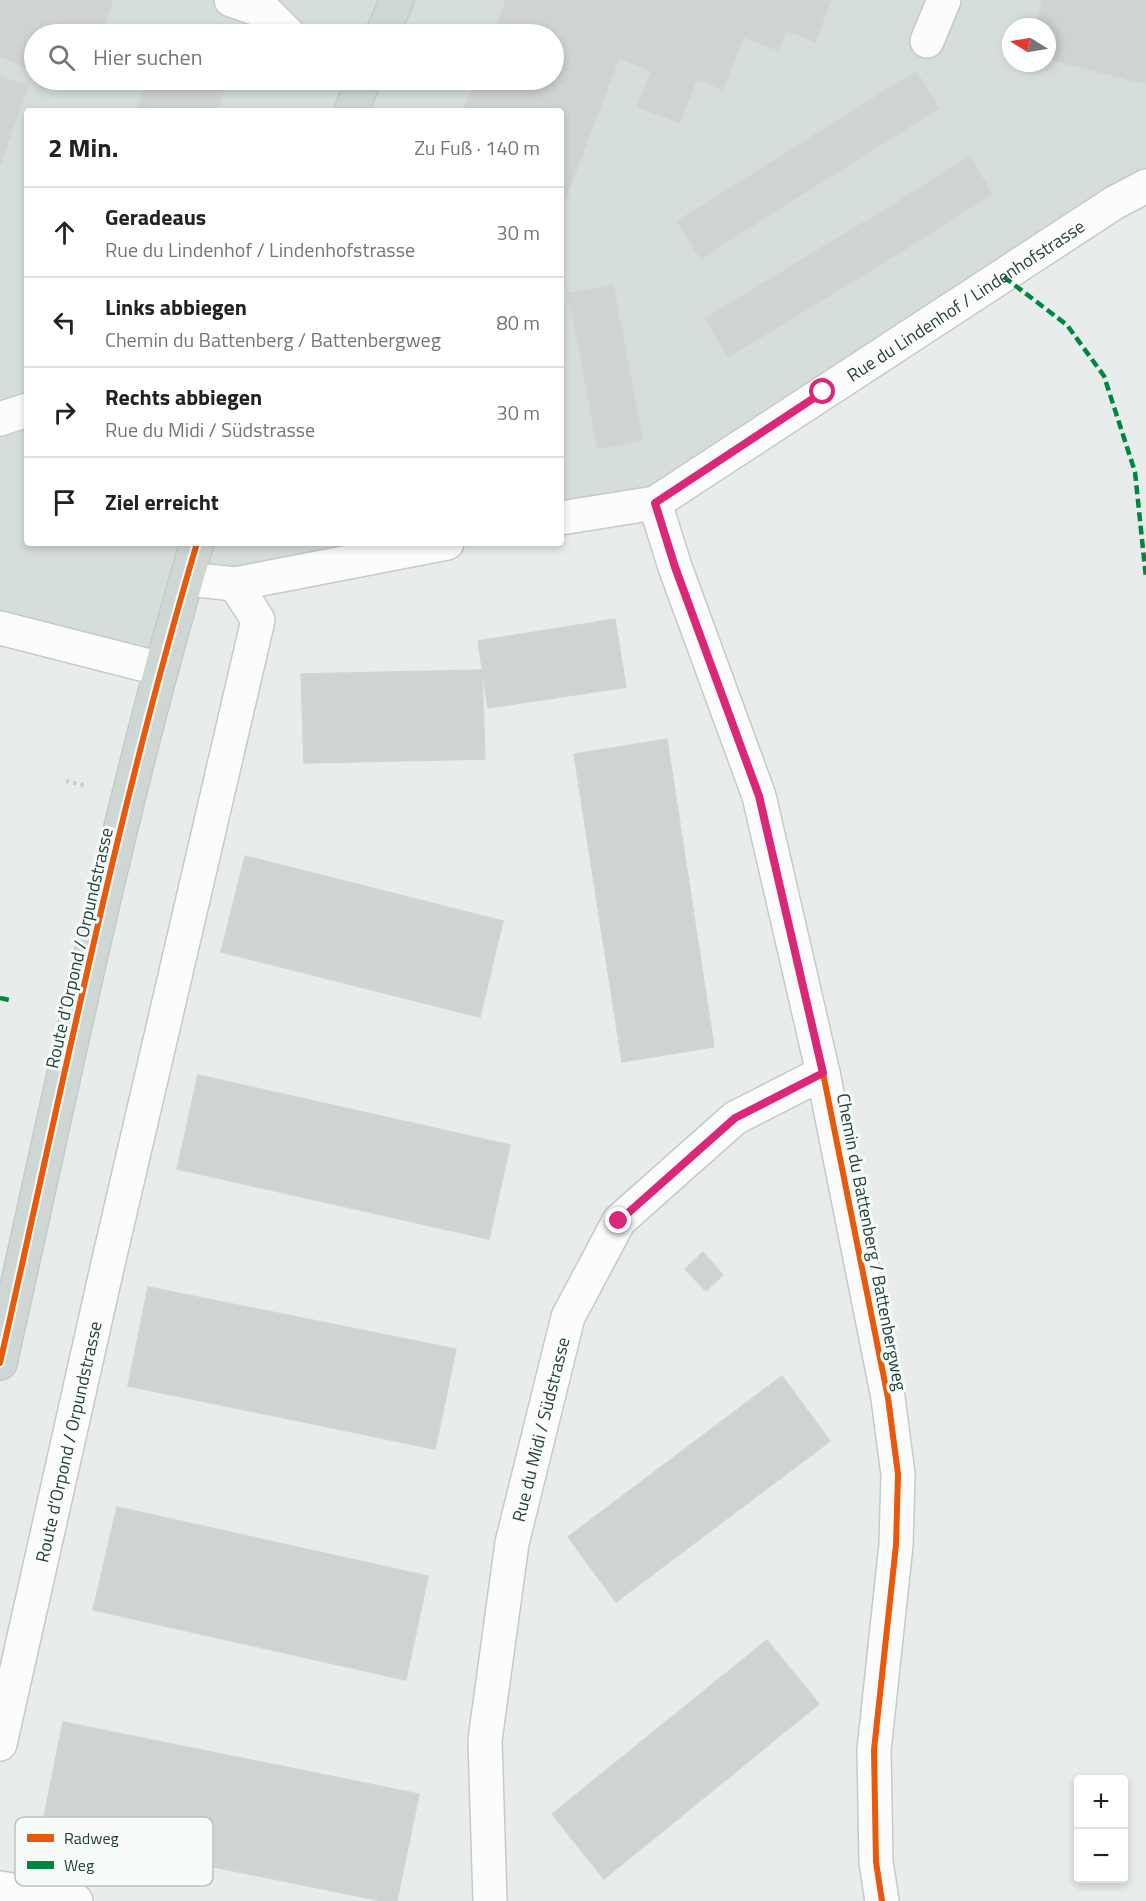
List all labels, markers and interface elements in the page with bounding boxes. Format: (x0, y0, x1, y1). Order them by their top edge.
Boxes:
north arrow (1002, 18, 1056, 72)
search box (24, 24, 564, 90)
text: Hier suchen (93, 40, 202, 74)
icon: search (45, 41, 78, 74)
text: 2 Min. (48, 128, 118, 167)
text: Zu Fuß · 140 m (414, 132, 540, 163)
text: Geradeaus (105, 200, 206, 234)
street label: Rue du Lindenhof / Lindenhofstrasse (841, 212, 1090, 388)
icon: ahead (48, 216, 81, 249)
text: 30 m (496, 217, 540, 248)
text: Rue du Lindenhof / Lindenhofstrasse (105, 234, 415, 265)
text: Links abbiegen (105, 290, 247, 324)
icon: left (48, 306, 81, 339)
text: 80 m (496, 307, 540, 338)
text: Chemin du Battenberg / Battenbergweg (105, 324, 441, 355)
route start (809, 378, 835, 404)
text: Rechts abbiegen (105, 380, 262, 414)
icon: right (48, 396, 81, 429)
text: 30 m (496, 397, 540, 428)
text: Rue du Midi / Südstrasse (105, 414, 315, 445)
text: Ziel erreicht (105, 485, 219, 519)
icon: arrive (48, 486, 81, 519)
street label: Route d'Orpond / Orpundstrasse (38, 825, 120, 1071)
street label: Chemin du Battenberg / Battenbergweg (830, 1091, 914, 1393)
route end (605, 1207, 631, 1233)
street label: Route d'Orpond / Orpundstrasse (28, 1318, 108, 1565)
street label: Rue du Midi / Südstrasse (504, 1334, 576, 1524)
map controls (1074, 1775, 1128, 1883)
button: + (1074, 1775, 1128, 1829)
legend (15, 1817, 213, 1886)
text: Radweg (64, 1826, 119, 1850)
button: − (1074, 1829, 1128, 1883)
text: Weg (64, 1853, 94, 1877)

